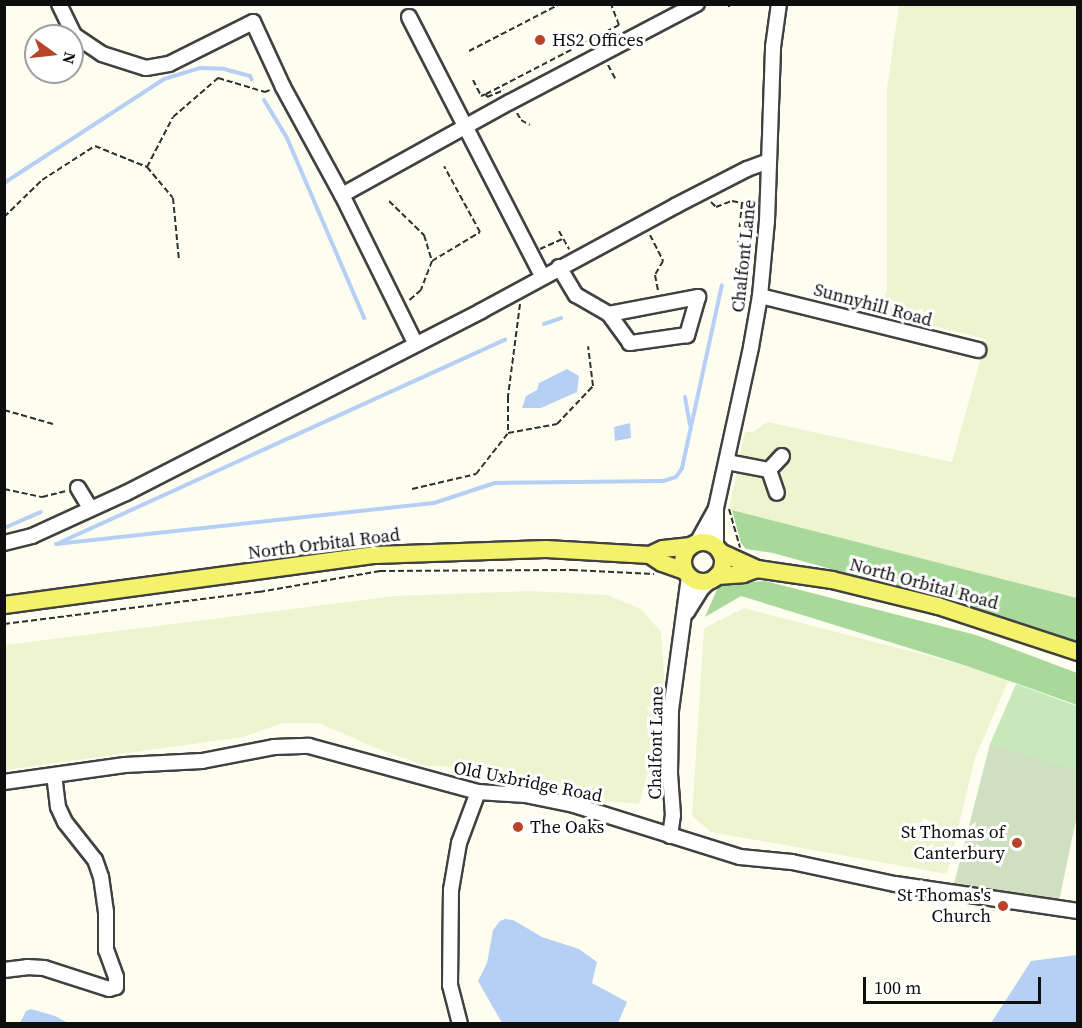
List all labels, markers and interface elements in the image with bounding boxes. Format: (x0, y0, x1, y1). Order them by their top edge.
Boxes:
north arrow (24, 24, 84, 84)
place label: HS2 Offices (552, 29, 643, 51)
marker: HS2 Offices (533, 33, 547, 47)
text: N (57, 50, 82, 67)
street label: Chalfont Lane (727, 198, 761, 314)
street label: Sunnyhill Road (811, 279, 935, 331)
street label: North Orbital Road (247, 524, 401, 564)
street label: North Orbital Road (847, 554, 1001, 614)
street label: Chalfont Lane (644, 686, 668, 800)
street label: Old Uxbridge Road (452, 757, 604, 807)
place label: The Oaks (530, 816, 604, 838)
marker: The Oaks (511, 820, 525, 834)
place label: St Thomas of Canterbury (901, 822, 1005, 864)
marker: St Thomas of Canterbury (1010, 836, 1024, 850)
place label: St Thomas's Church (897, 885, 991, 928)
marker: St Thomas's Church (996, 899, 1010, 913)
scale bar (866, 965, 1044, 1003)
text: 100 m (874, 975, 921, 1000)

